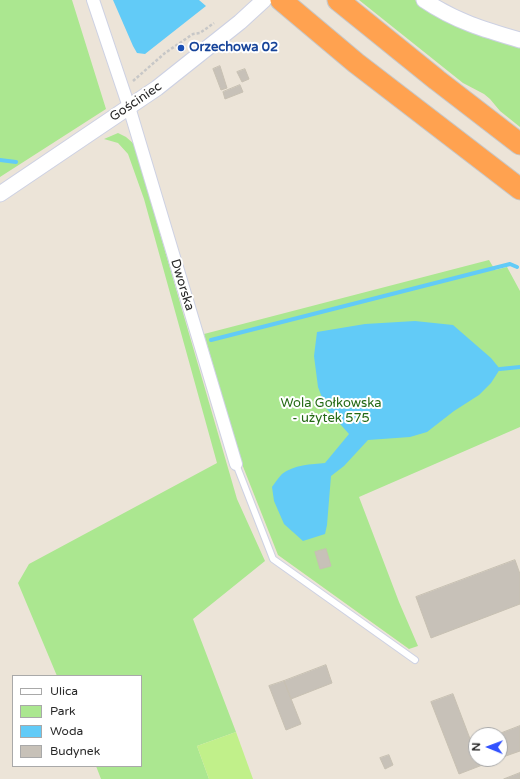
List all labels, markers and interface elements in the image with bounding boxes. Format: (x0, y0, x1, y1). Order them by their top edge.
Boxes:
place label: Orzechowa 02 (189, 40, 278, 56)
marker: Orzechowa 02 (176, 43, 186, 53)
street label: Gościniec (107, 79, 165, 125)
street label: Dworska (167, 257, 197, 313)
park label: Wola Gołkowska - użytek 575 (280, 396, 382, 427)
legend (12, 675, 142, 767)
text: Ulica (50, 684, 78, 698)
text: Park (50, 704, 76, 718)
text: Woda (50, 724, 83, 738)
north arrow (468, 727, 508, 767)
text: N (470, 742, 483, 751)
text: Budynek (50, 744, 100, 758)

